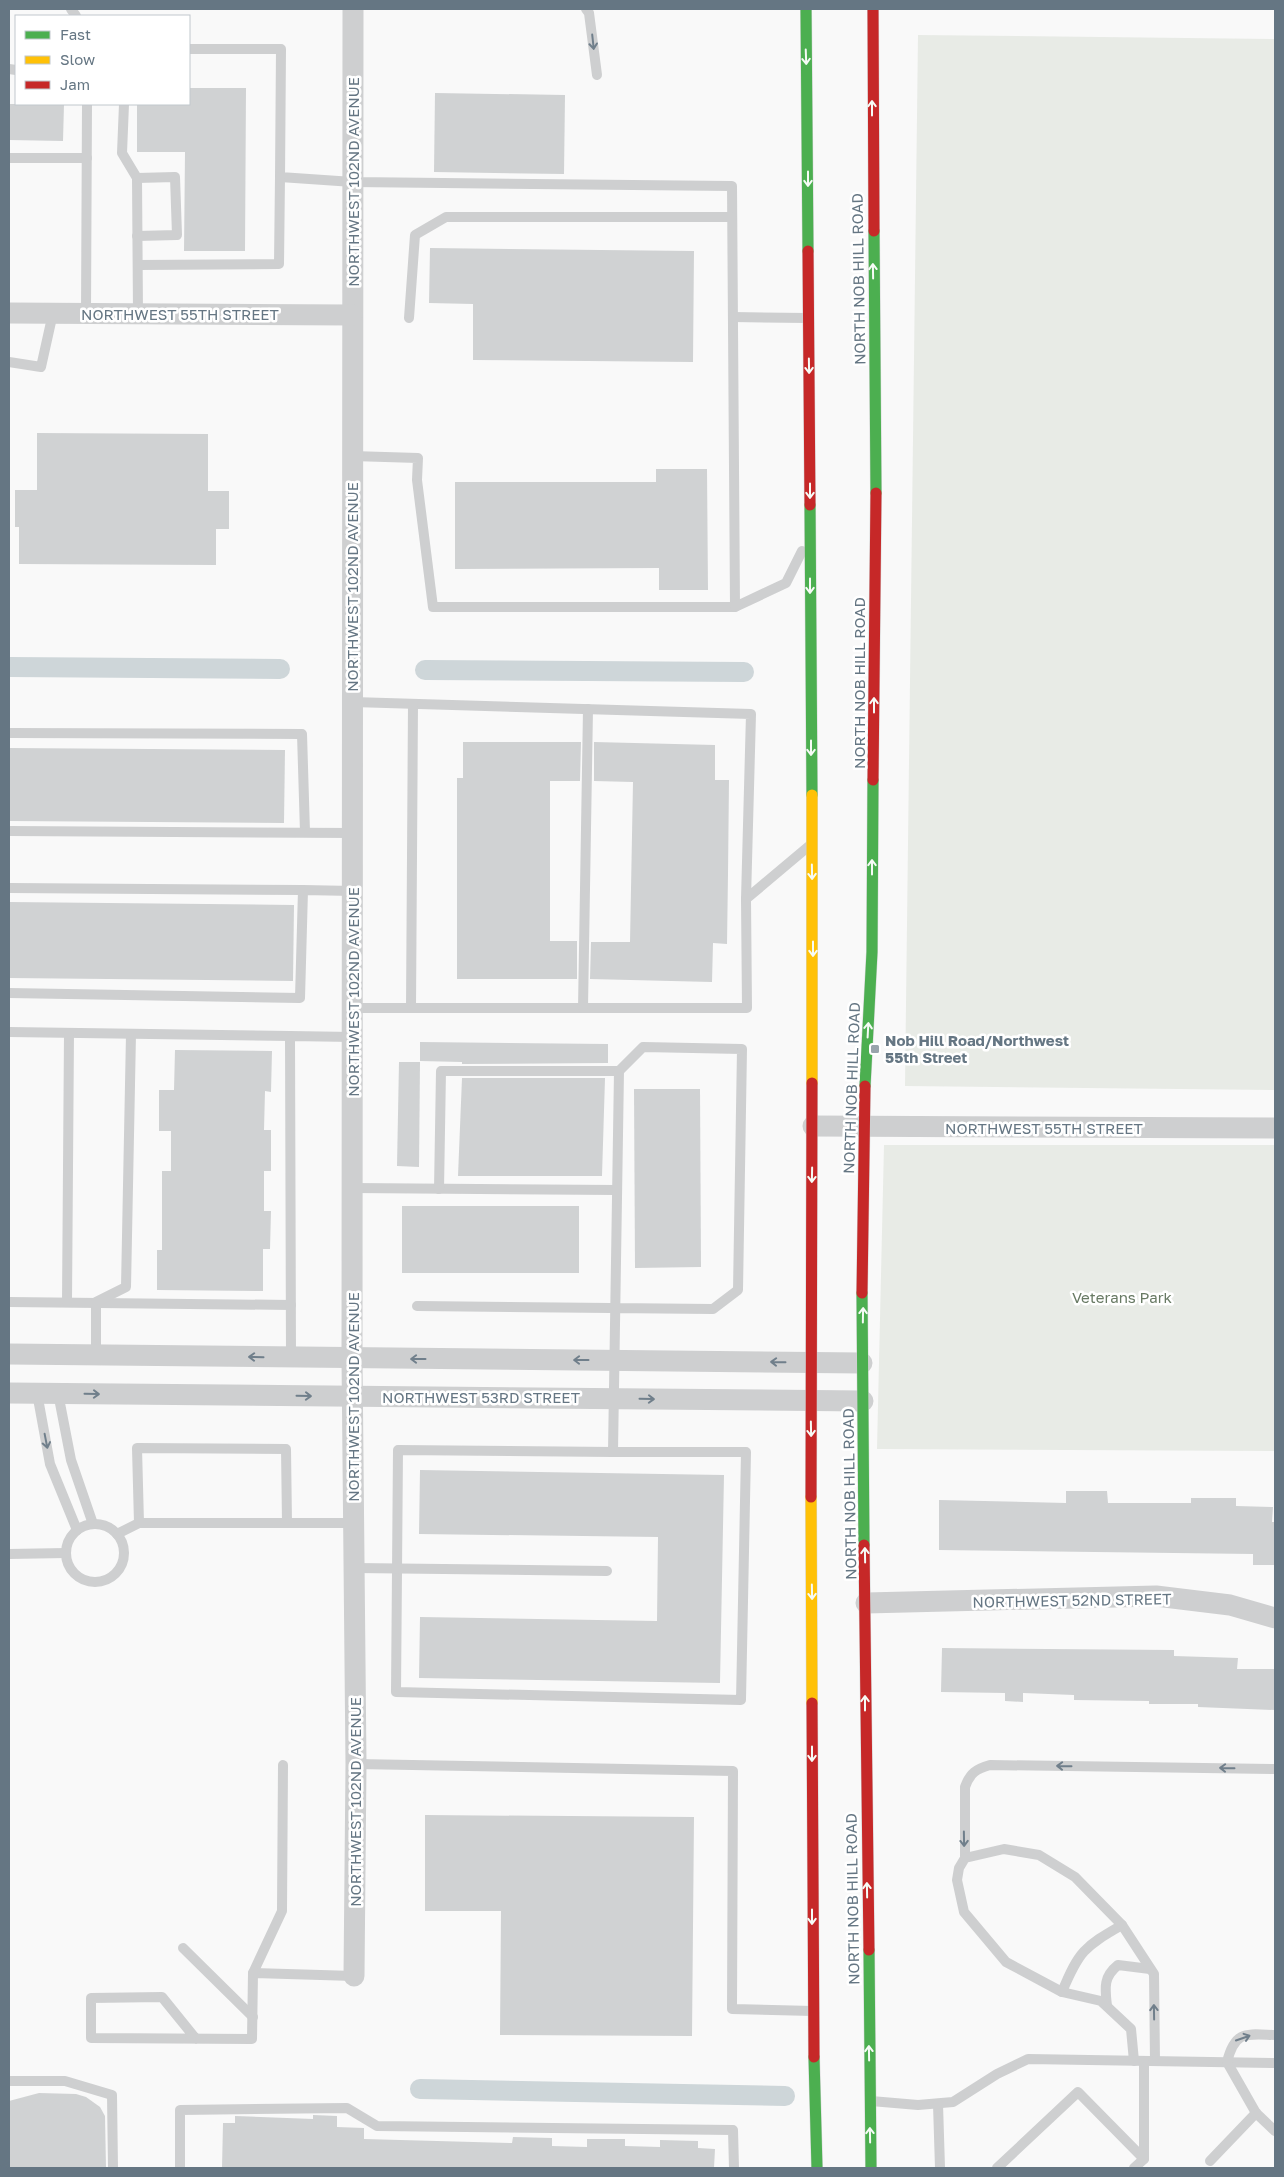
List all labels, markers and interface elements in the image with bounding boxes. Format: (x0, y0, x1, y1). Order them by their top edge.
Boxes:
legend (15, 15, 190, 105)
text: Fast (60, 25, 91, 43)
one-way arrow (588, 33, 598, 49)
one-way arrow (801, 49, 810, 65)
text: Slow (60, 50, 95, 68)
text: Jam (60, 75, 90, 93)
street label: NORTHWEST 102ND AVENUE (344, 77, 362, 287)
one-way arrow (867, 101, 877, 117)
one-way arrow (803, 170, 813, 186)
street label: NORTH NOB HILL ROAD (848, 193, 868, 365)
one-way arrow (868, 263, 878, 280)
street label: NORTHWEST 55TH STREET (81, 305, 279, 323)
one-way arrow (804, 358, 814, 374)
street label: NORTHWEST 102ND AVENUE (343, 482, 361, 692)
one-way arrow (805, 482, 815, 499)
one-way arrow (805, 577, 815, 593)
street label: NORTH NOB HILL ROAD (850, 597, 868, 769)
one-way arrow (869, 697, 879, 714)
one-way arrow (806, 740, 816, 756)
one-way arrow (867, 860, 877, 876)
one-way arrow (808, 863, 817, 879)
street label: NORTHWEST 102ND AVENUE (344, 887, 362, 1097)
one-way arrow (808, 940, 818, 957)
street label: NORTH NOB HILL ROAD (839, 1002, 863, 1174)
one-way arrow (863, 1022, 873, 1038)
place label: Nob Hill Road/Northwest 55th Street (885, 1031, 1069, 1066)
marker: Nob Hill Road/Northwest 55th Street (869, 1043, 881, 1055)
street label: NORTHWEST 55TH STREET (945, 1119, 1143, 1137)
one-way arrow (807, 1166, 817, 1182)
park label: Veterans Park (1072, 1288, 1173, 1306)
street label: NORTHWEST 102ND AVENUE (344, 1292, 362, 1502)
one-way arrow (858, 1307, 867, 1323)
one-way arrow (248, 1352, 264, 1362)
one-way arrow (410, 1354, 426, 1364)
one-way arrow (573, 1355, 589, 1365)
one-way arrow (770, 1358, 786, 1367)
street label: NORTHWEST 53RD STREET (382, 1388, 580, 1406)
one-way arrow (84, 1389, 100, 1399)
one-way arrow (295, 1391, 311, 1401)
one-way arrow (638, 1394, 654, 1403)
street label: NORTH NOB HILL ROAD (839, 1408, 859, 1580)
one-way arrow (806, 1421, 815, 1437)
one-way arrow (42, 1432, 52, 1448)
one-way arrow (860, 1547, 870, 1563)
one-way arrow (807, 1583, 817, 1599)
street label: NORTHWEST 52ND STREET (972, 1589, 1172, 1611)
one-way arrow (860, 1695, 870, 1712)
street label: NORTHWEST 102ND AVENUE (346, 1697, 364, 1907)
one-way arrow (807, 1746, 817, 1762)
one-way arrow (1056, 1761, 1072, 1771)
one-way arrow (1219, 1763, 1235, 1773)
street label: NORTH NOB HILL ROAD (842, 1813, 862, 1985)
one-way arrow (959, 1831, 969, 1847)
one-way arrow (862, 1882, 872, 1898)
one-way arrow (807, 1908, 817, 1924)
one-way arrow (1149, 2004, 1159, 2020)
one-way arrow (1235, 2032, 1251, 2042)
one-way arrow (864, 2045, 874, 2061)
one-way arrow (865, 2127, 875, 2144)

